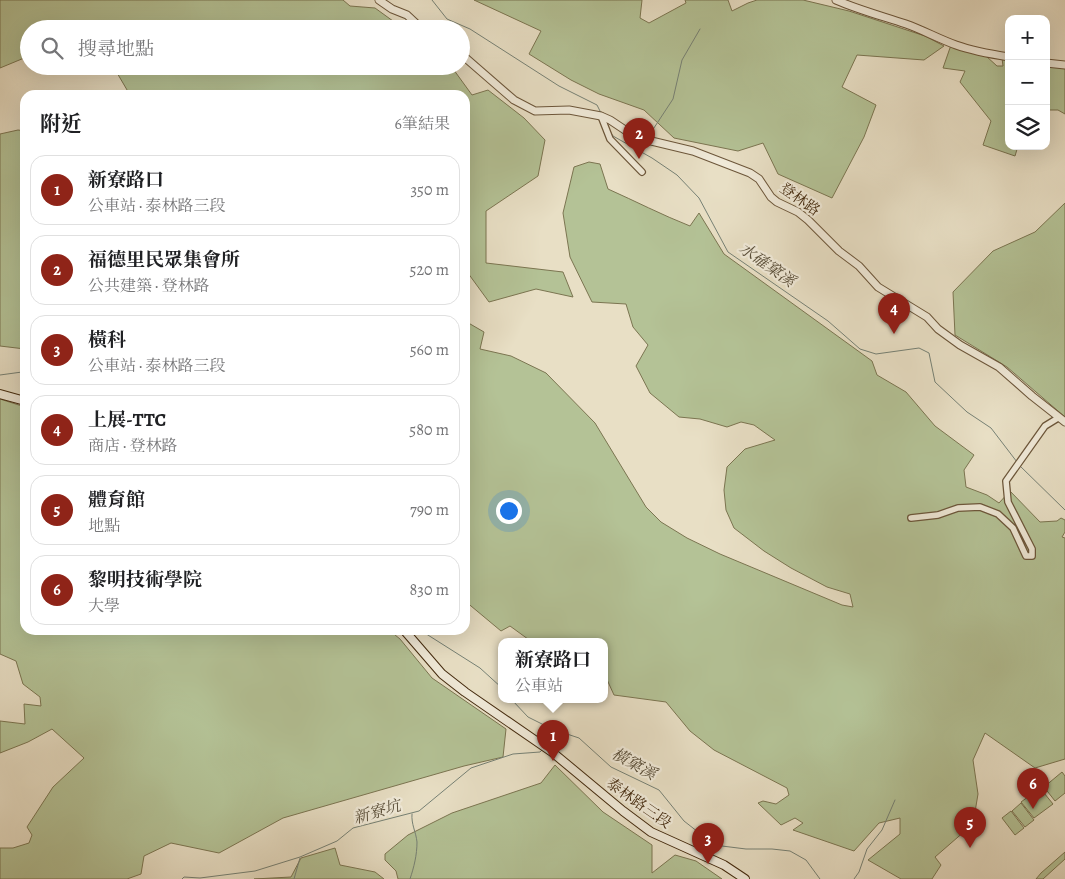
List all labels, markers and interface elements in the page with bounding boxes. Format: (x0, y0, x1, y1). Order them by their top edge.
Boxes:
map controls (1005, 15, 1050, 150)
button: + (1005, 15, 1050, 60)
search box (20, 20, 470, 75)
icon: search (38, 34, 66, 62)
text: 搜尋地點 (78, 36, 154, 62)
button: − (1005, 60, 1050, 105)
button: layers (1005, 105, 1050, 150)
text: 附近 (40, 110, 82, 138)
text: 6筆結果 (395, 113, 450, 135)
pin: 2 (623, 118, 655, 159)
text: 新寮路口 (88, 167, 164, 193)
street label: 登林路 (776, 178, 824, 220)
text: 1 (54, 179, 60, 201)
text: 350 m (410, 179, 449, 201)
text: 公車站 · 泰林路三段 (88, 195, 226, 217)
water label: 水確窠溪 (734, 238, 801, 294)
text: 福德里民眾集會所 (88, 247, 240, 273)
text: 2 (53, 259, 61, 281)
text: 520 m (410, 259, 449, 281)
text: 公共建築 · 登林路 (88, 275, 210, 297)
pin: 4 (878, 293, 910, 334)
text: 橫科 (88, 327, 126, 353)
text: 3 (54, 339, 60, 361)
text: 560 m (410, 339, 449, 361)
text: 公車站 · 泰林路三段 (88, 355, 226, 377)
text: 上展-TTC (88, 407, 166, 433)
text: 4 (53, 419, 61, 441)
text: 580 m (409, 419, 449, 441)
text: 商店 · 登林路 (88, 435, 178, 457)
text: 體育館 (88, 487, 145, 513)
your location (496, 498, 522, 524)
text: 5 (54, 499, 60, 521)
text: 790 m (410, 499, 449, 521)
text: 地點 (88, 515, 120, 537)
text: 黎明技術學院 (88, 567, 202, 593)
text: 6 (53, 579, 61, 601)
text: 830 m (410, 579, 449, 601)
text: 大學 (88, 595, 120, 617)
popup (498, 638, 608, 703)
text: 新寮路口 (515, 647, 591, 673)
text: 公車站 (515, 675, 563, 697)
pin: 1 (537, 720, 569, 761)
water label: 橫窠溪 (608, 743, 662, 786)
pin: 6 (1017, 768, 1049, 809)
street label: 泰林路三段 (603, 773, 675, 833)
water label: 新寮坑 (351, 794, 405, 829)
pin: 5 (954, 807, 986, 848)
pin: 3 (692, 823, 724, 864)

